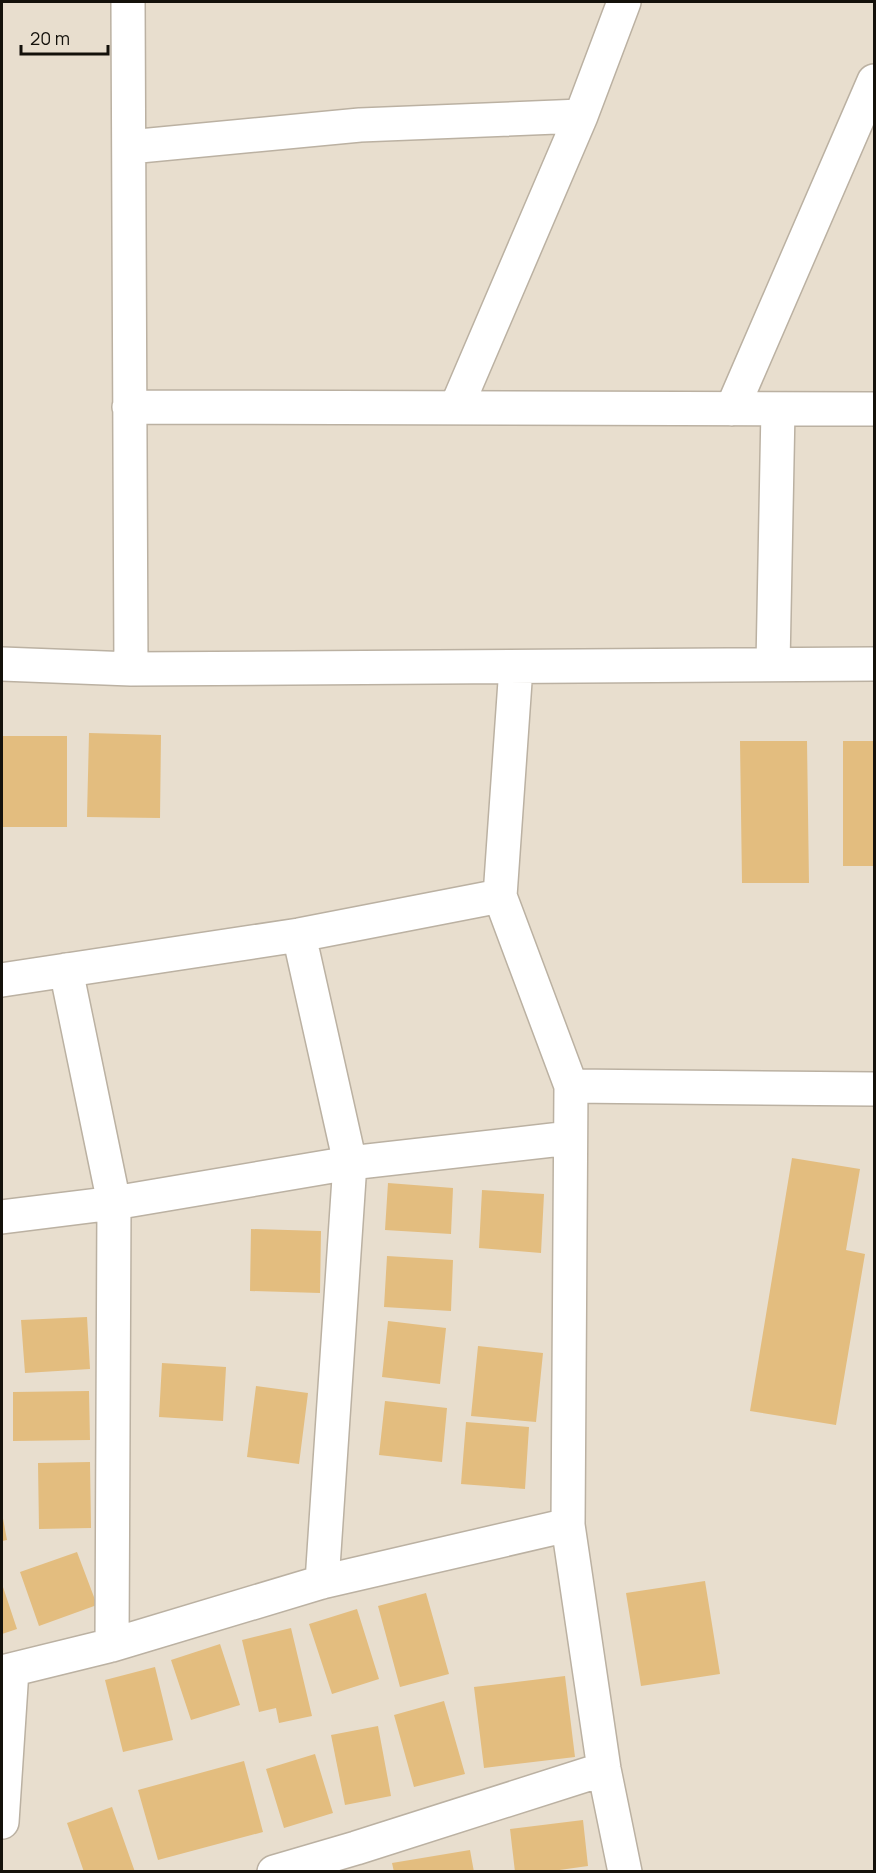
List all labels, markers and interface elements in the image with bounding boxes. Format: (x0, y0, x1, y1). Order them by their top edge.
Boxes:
scale bar (21, 18, 108, 56)
text: 20 m (30, 26, 70, 50)

